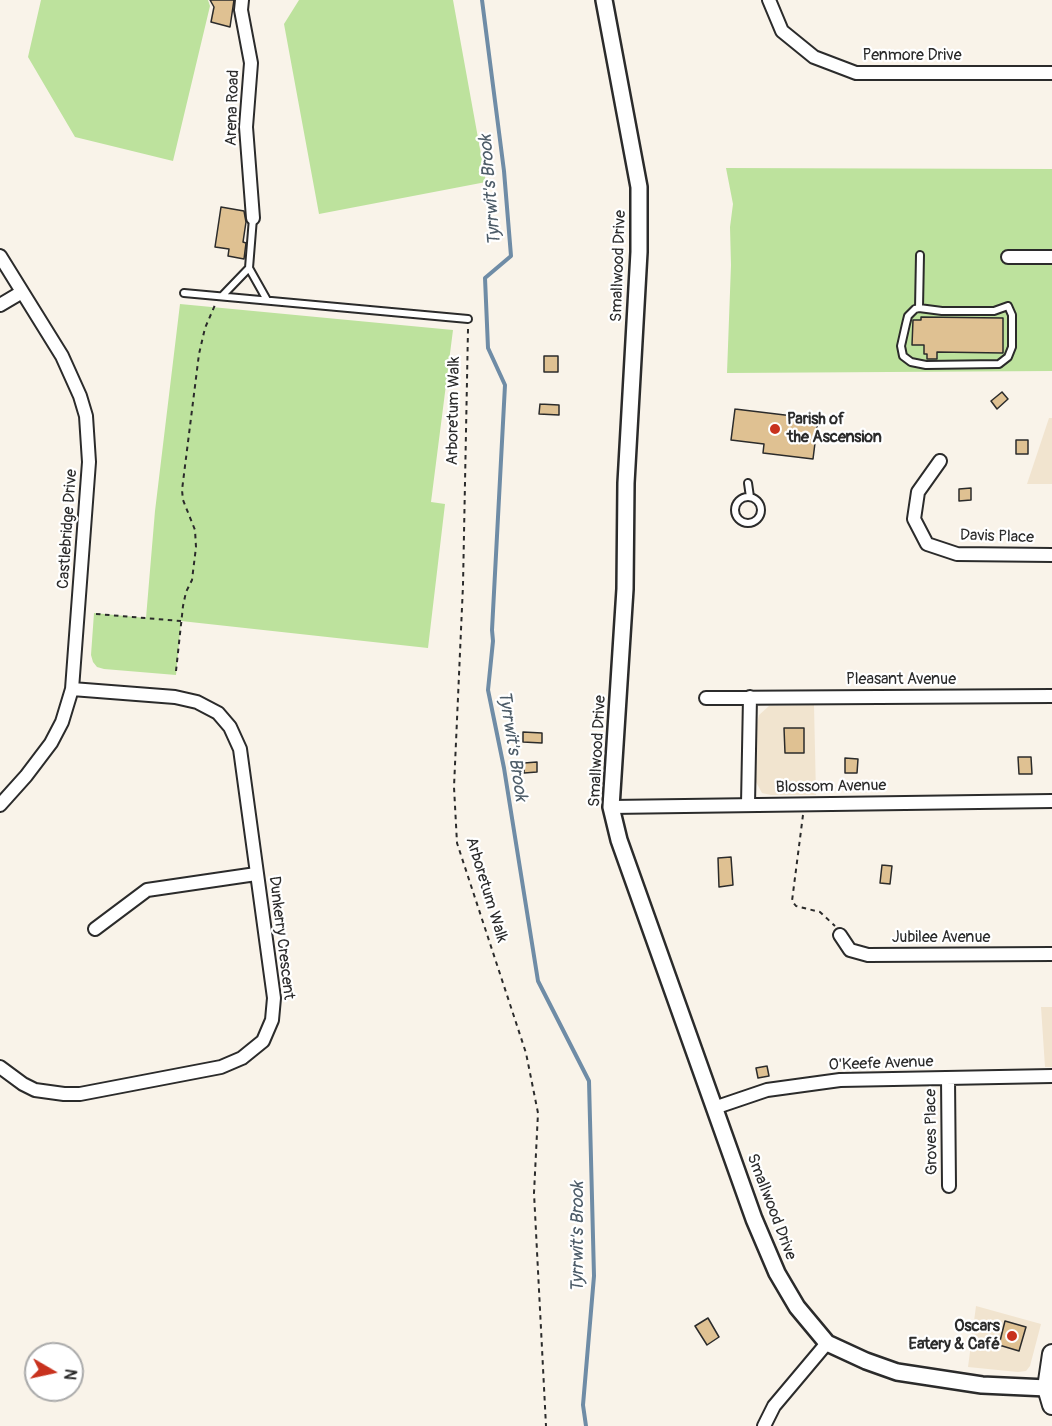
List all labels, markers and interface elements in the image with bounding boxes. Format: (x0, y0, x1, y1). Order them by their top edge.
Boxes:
street label: Penmore Drive (862, 46, 962, 66)
street label: Arena Road (222, 69, 244, 147)
water label: Tyrrwit's Brook (475, 134, 507, 246)
street label: Smallwood Drive (607, 210, 631, 322)
street label: Arboretum Walk (443, 356, 465, 466)
place label: Parish of the Ascension (787, 410, 882, 448)
marker: Parish of the Ascension (768, 422, 782, 436)
street label: Castlebridge Drive (54, 468, 82, 590)
street label: Davis Place (960, 526, 1034, 548)
street label: Pleasant Avenue (846, 670, 956, 690)
water label: Tyrrwit's Brook (493, 689, 531, 803)
street label: Smallwood Drive (585, 695, 611, 807)
street label: Blossom Avenue (775, 776, 887, 798)
street label: Arboretum Walk (461, 835, 511, 945)
street label: Dunkerry Crescent (264, 875, 298, 1001)
street label: Jubilee Avenue (892, 928, 990, 948)
street label: O'Keefe Avenue (828, 1053, 934, 1075)
street label: Groves Place (922, 1089, 942, 1175)
street label: Smallwood Drive (742, 1151, 800, 1263)
water label: Tyrrwit's Brook (567, 1181, 589, 1293)
place label: Oscars Eatery & Café (909, 1317, 1000, 1355)
marker: Oscars Eatery & Café (1005, 1329, 1019, 1343)
north arrow (24, 1342, 84, 1402)
text: N (59, 1368, 81, 1381)

